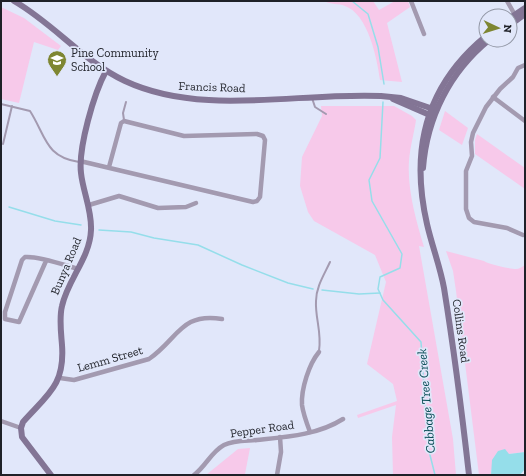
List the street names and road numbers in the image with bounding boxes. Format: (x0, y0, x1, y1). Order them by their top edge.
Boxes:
street label: Francis Road (178, 79, 246, 95)
street label: Bunya Road (48, 235, 85, 297)
street label: Collins Road (450, 298, 472, 364)
street label: Lemm Street (76, 343, 145, 375)
street label: Pepper Road (229, 418, 295, 440)

